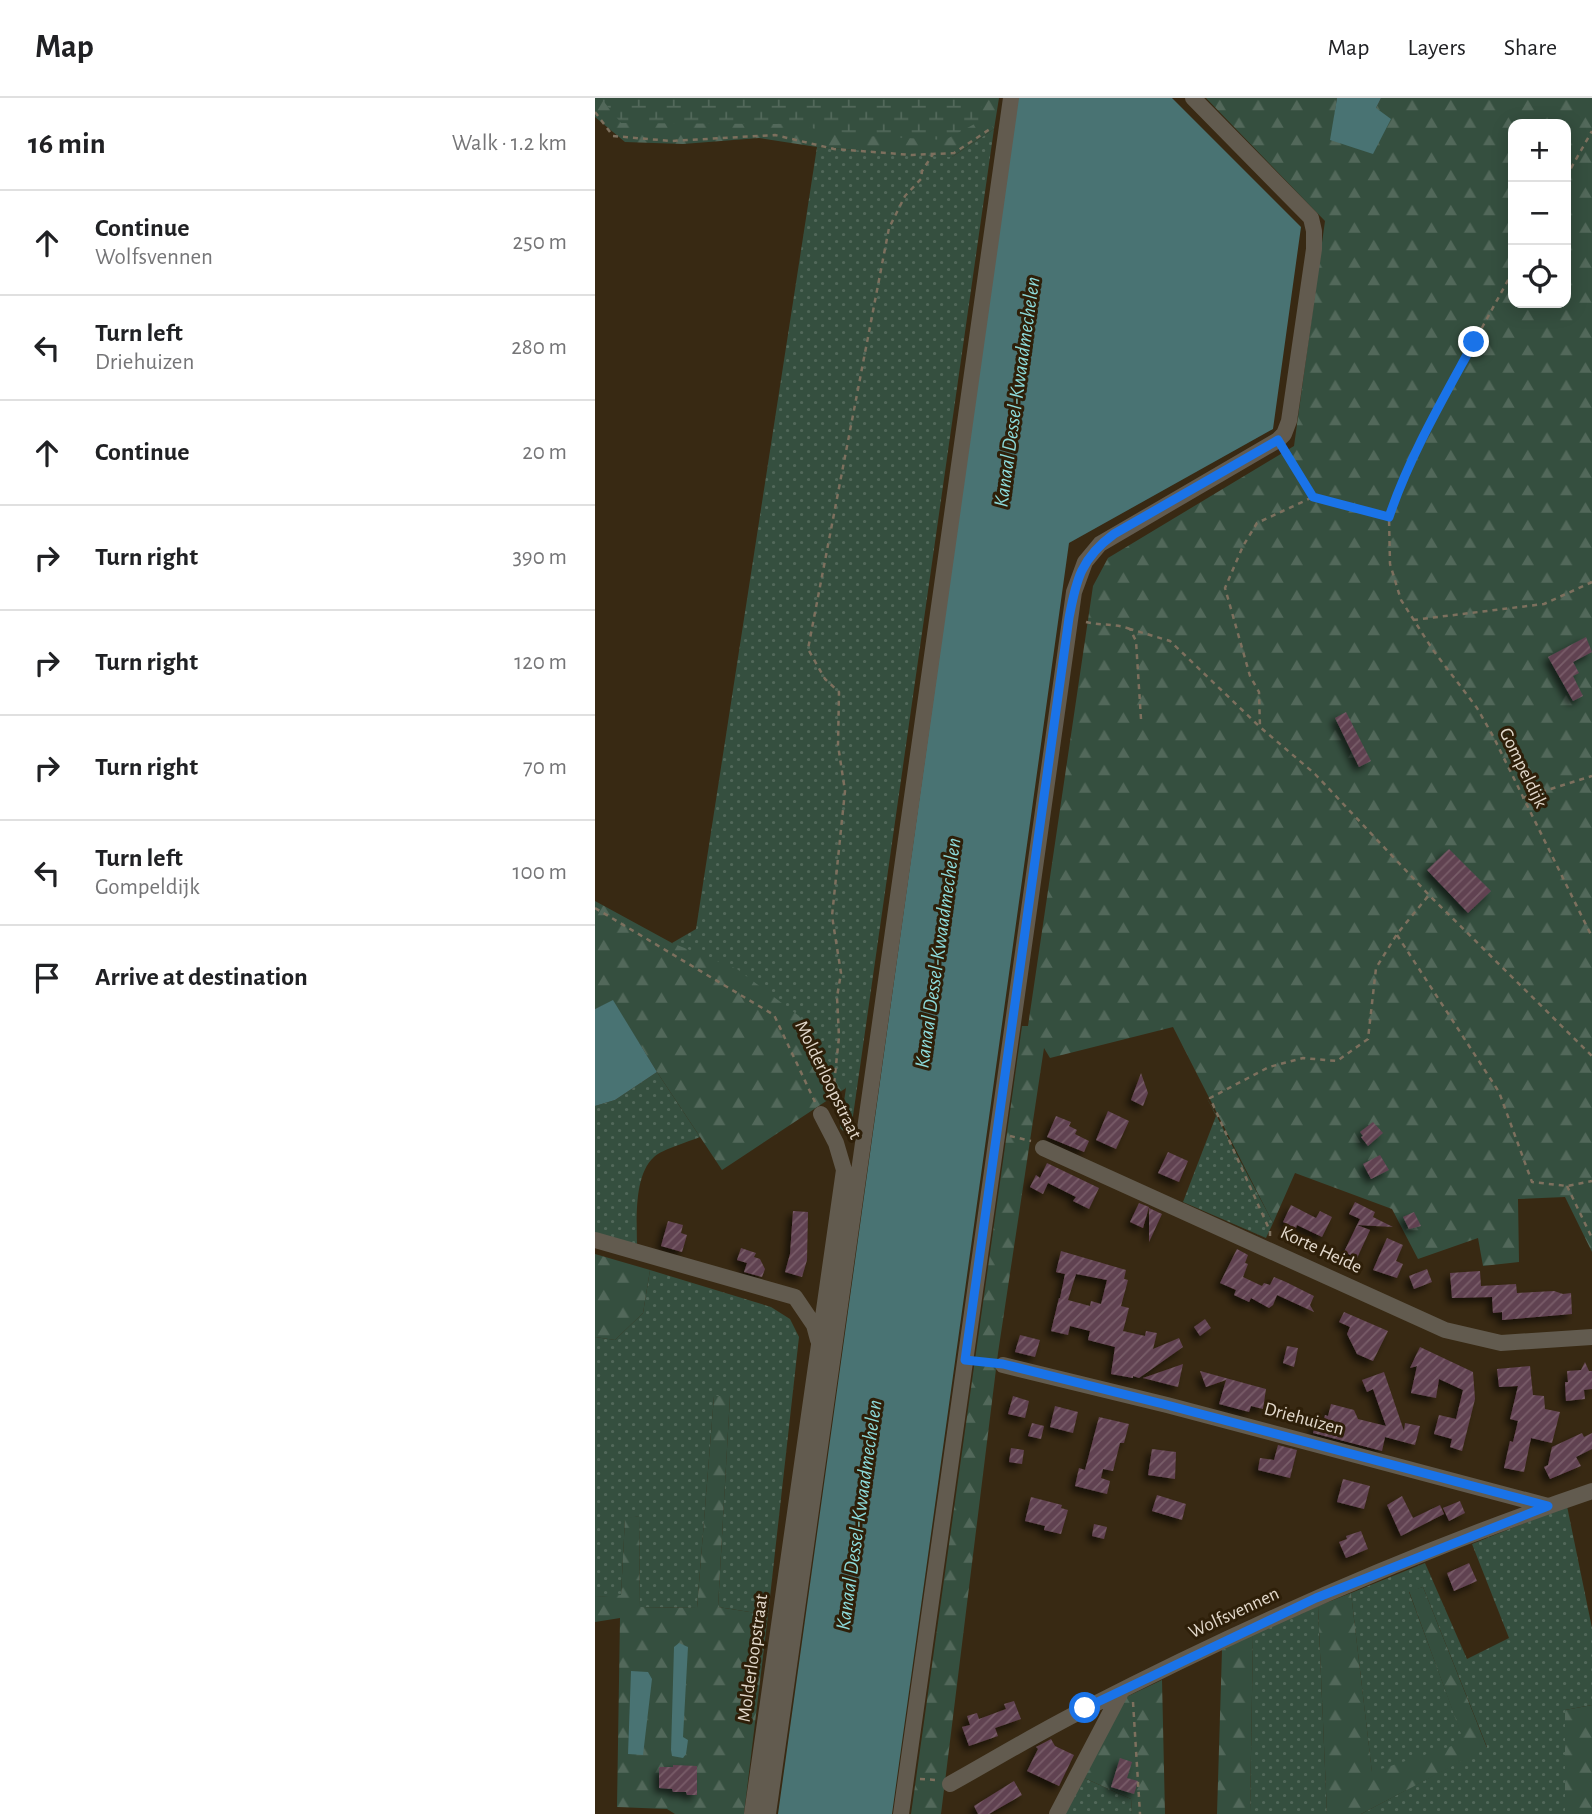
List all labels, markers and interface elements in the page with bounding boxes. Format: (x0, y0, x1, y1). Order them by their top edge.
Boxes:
text: Map (35, 31, 94, 64)
text: Map (1327, 36, 1369, 60)
text: Layers (1407, 36, 1466, 60)
text: Share (1504, 36, 1557, 60)
map controls (1508, 119, 1571, 308)
button: + (1508, 119, 1571, 182)
text: 16 min (28, 129, 106, 159)
text: Walk · 1.2 km (452, 132, 567, 155)
button: − (1508, 182, 1571, 245)
text: Continue (95, 215, 190, 241)
icon: ahead (28, 224, 66, 262)
text: 250 m (513, 231, 567, 254)
button: locate (1508, 245, 1571, 308)
text: Wolfsvennen (95, 246, 213, 269)
water label: Kanaal Dessel-Kwaadmechelen (990, 275, 1044, 509)
text: Turn left (95, 320, 183, 346)
route end (1458, 326, 1489, 357)
icon: left (28, 329, 66, 367)
text: 280 m (511, 336, 567, 359)
text: Driehuizen (95, 351, 194, 374)
icon: ahead (28, 434, 66, 472)
text: Continue (95, 439, 190, 465)
text: 20 m (522, 441, 567, 464)
icon: right (28, 539, 66, 577)
text: Turn right (95, 544, 198, 570)
text: 390 m (512, 546, 567, 569)
icon: right (28, 644, 66, 682)
text: Turn right (95, 649, 198, 675)
text: 120 m (514, 651, 567, 674)
street label: Gompeldijk (1495, 725, 1551, 811)
icon: right (28, 749, 66, 787)
text: Turn right (95, 754, 198, 780)
text: 70 m (523, 756, 567, 779)
water label: Kanaal Dessel-Kwaadmechelen (911, 836, 965, 1070)
text: Turn left (95, 845, 183, 871)
icon: left (28, 854, 66, 892)
text: 100 m (513, 861, 567, 884)
text: Gompeldijk (95, 876, 200, 899)
icon: arrive (28, 959, 66, 997)
text: Arrive at destination (95, 964, 308, 990)
street label: Molderloopstraat (791, 1018, 865, 1142)
street label: Korte Heide (1277, 1223, 1365, 1277)
water label: Kanaal Dessel-Kwaadmechelen (832, 1398, 886, 1632)
street label: Driehuizen (1262, 1399, 1346, 1439)
street label: Wolfsvennen (1186, 1584, 1282, 1642)
street label: Molderloopstraat (735, 1593, 771, 1723)
route start (1069, 1692, 1100, 1723)

